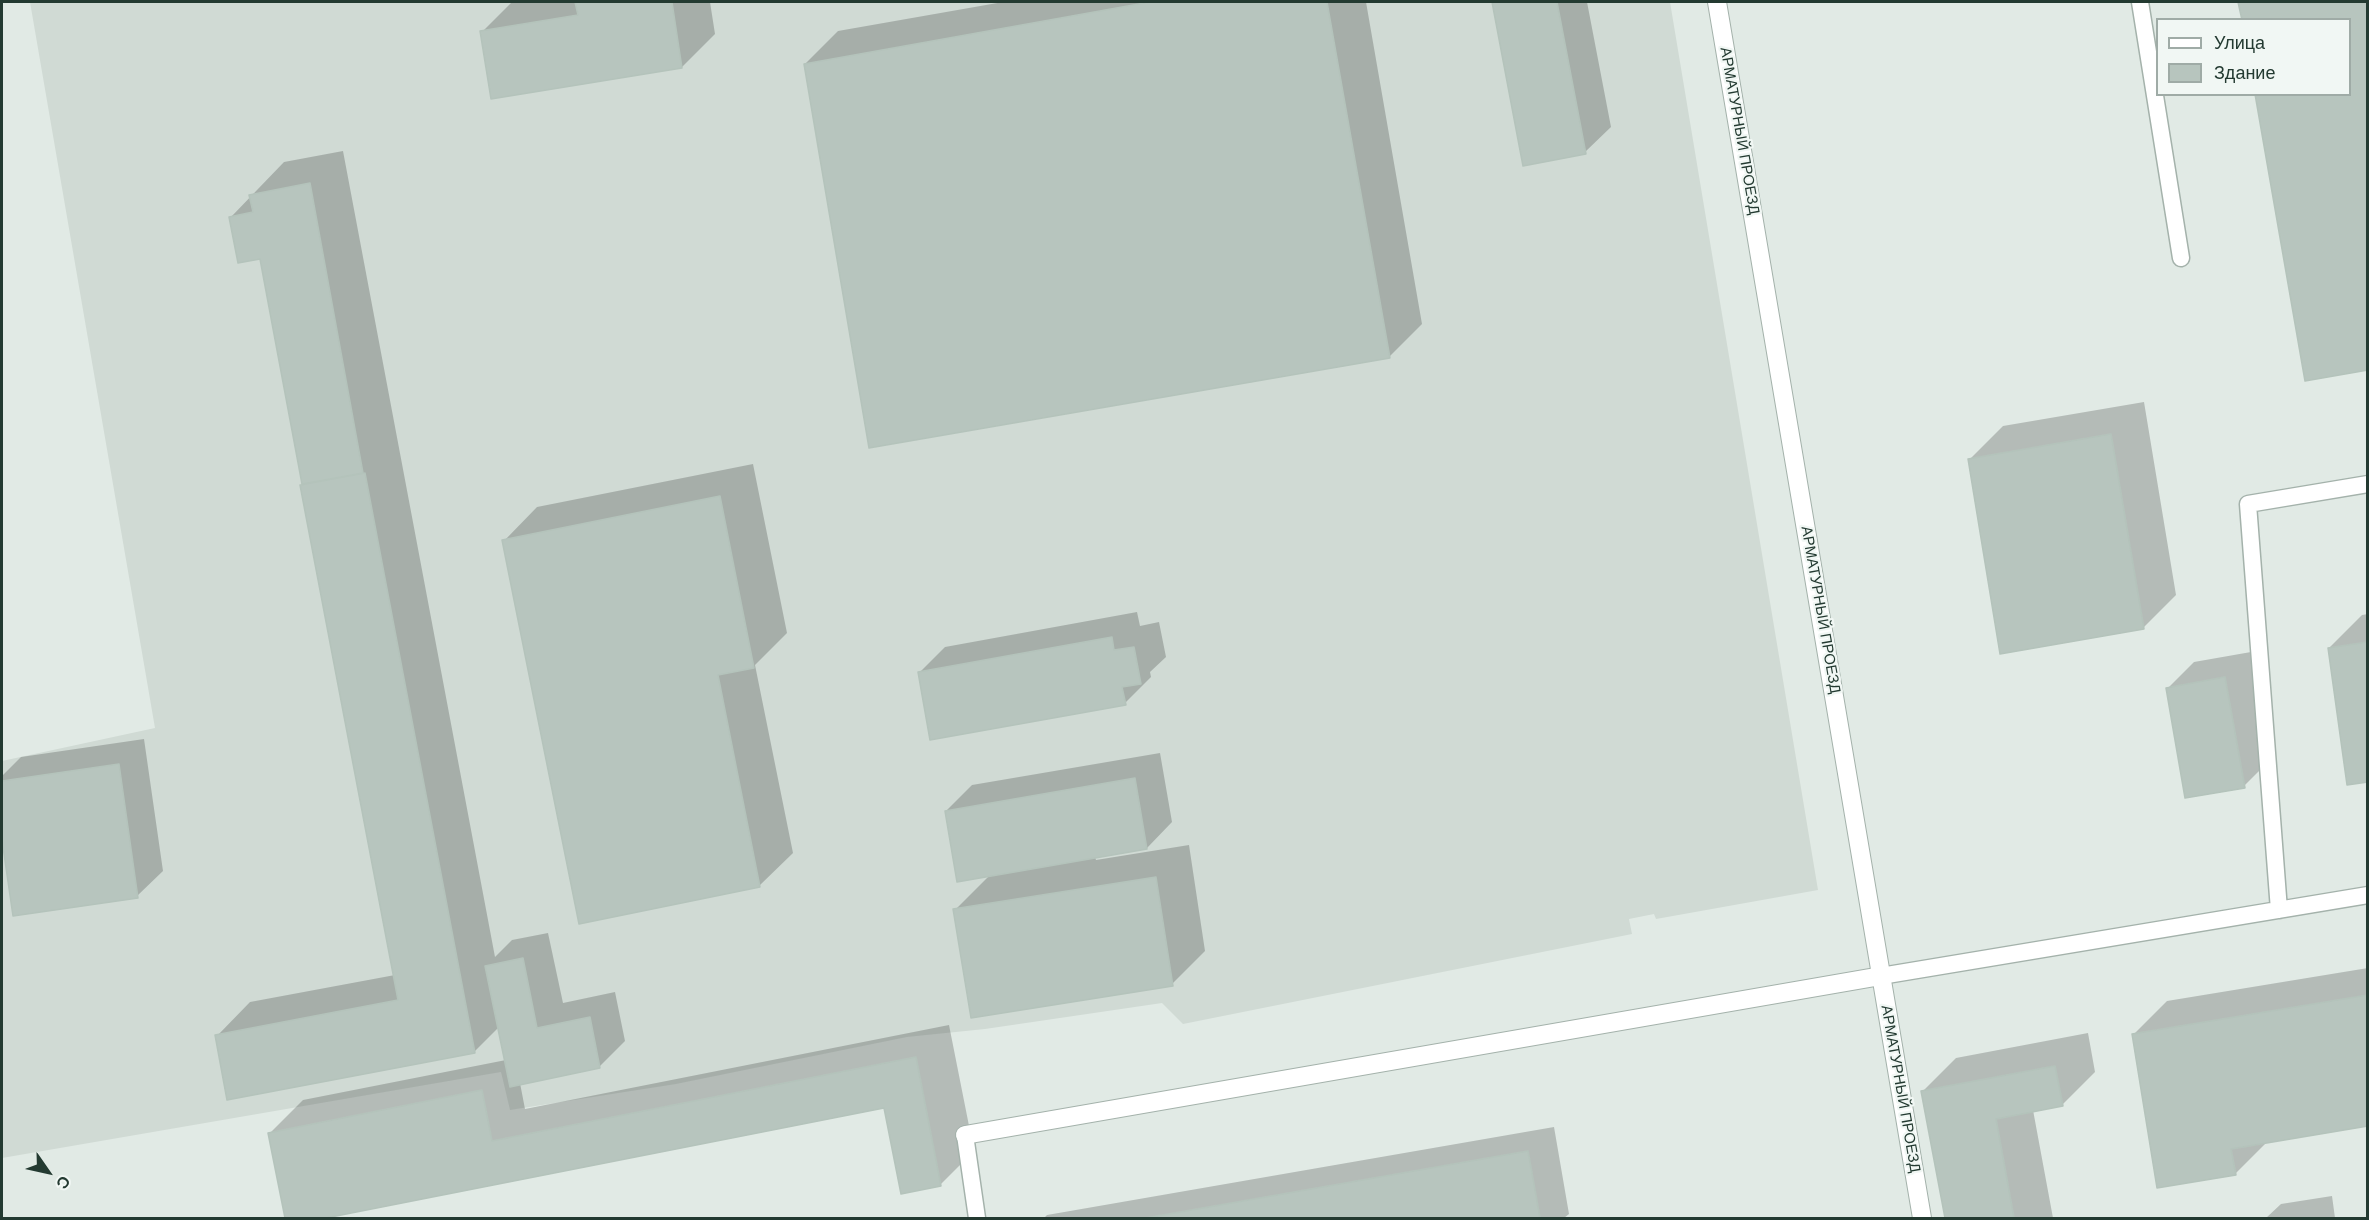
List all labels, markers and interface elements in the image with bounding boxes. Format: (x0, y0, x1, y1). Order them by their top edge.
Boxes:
legend (2156, 18, 2351, 96)
text: Улица (2214, 31, 2265, 55)
street label: АРМАТУРНЫЙ ПРОЕЗД (1715, 46, 1763, 216)
text: Здание (2214, 61, 2275, 85)
street label: АРМАТУРНЫЙ ПРОЕЗД (1796, 525, 1844, 695)
street label: АРМАТУРНЫЙ ПРОЕЗД (1876, 1004, 1924, 1174)
north arrow (18, 1142, 78, 1202)
text: С (51, 1172, 75, 1193)

